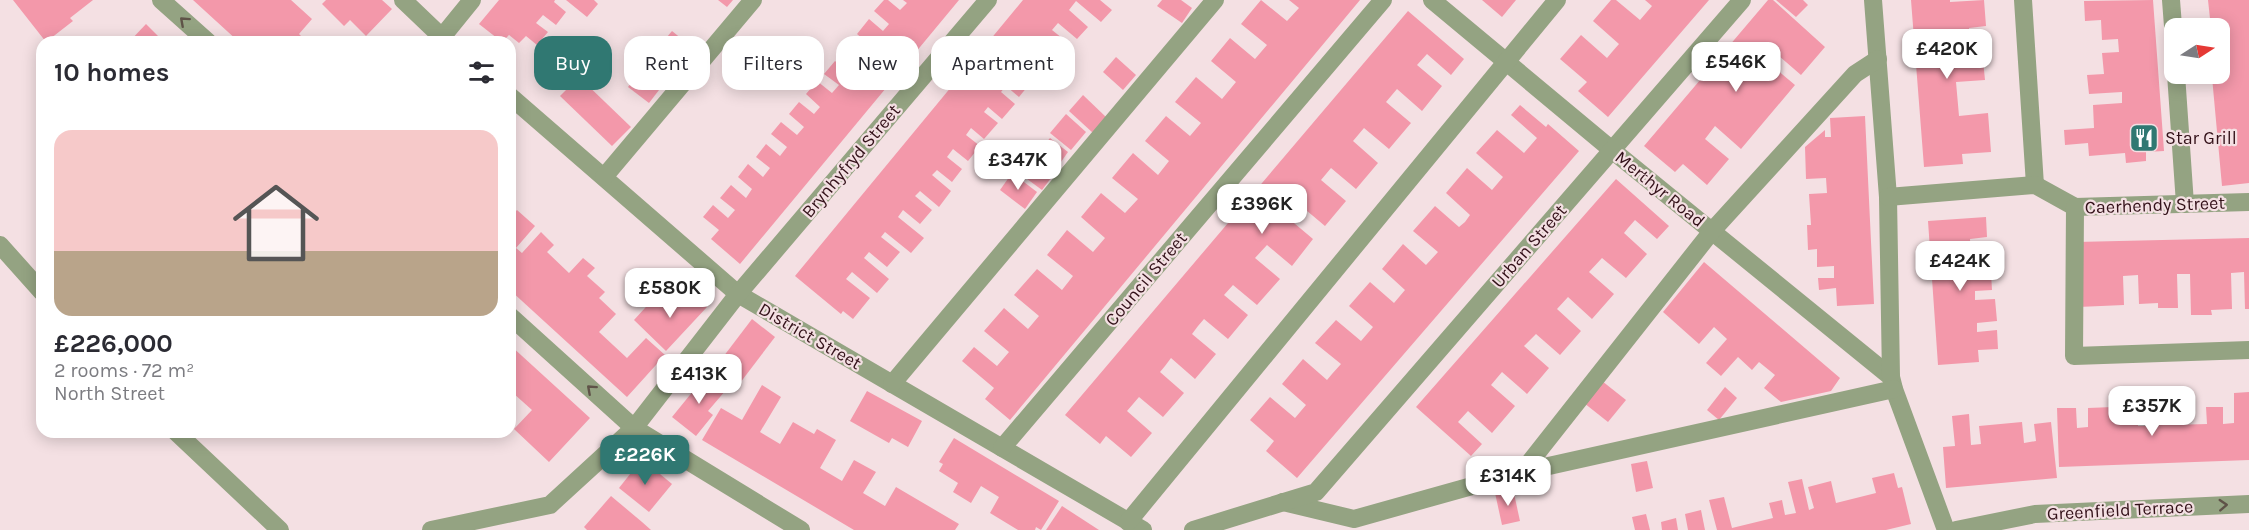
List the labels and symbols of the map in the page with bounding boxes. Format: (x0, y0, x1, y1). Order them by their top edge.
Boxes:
one-way arrow (181, 17, 191, 28)
north arrow (2164, 18, 2230, 84)
pin: £420K (1905, 29, 1989, 80)
pin: £546K (1694, 42, 1778, 93)
street label: Brynhyfryd Street (797, 100, 905, 222)
restaurant icon: Star Grill (2128, 122, 2160, 154)
place label: Star Grill (2165, 127, 2237, 149)
pin: £347K (976, 140, 1060, 191)
street label: Merthyr Road (1611, 146, 1709, 232)
pin: £396K (1220, 184, 1304, 235)
street label: Caerhendy Street (2084, 192, 2226, 218)
street label: Urban Street (1487, 200, 1571, 292)
street label: Council Street (1100, 227, 1192, 331)
pin: £424K (1918, 241, 2002, 292)
pin: £580K (628, 268, 712, 319)
street label: District Street (755, 298, 866, 374)
pin: £413K (657, 354, 741, 405)
one-way arrow (587, 385, 598, 396)
pin: £357K (2110, 386, 2194, 437)
pin: £226K (603, 435, 687, 486)
pin: £314K (1466, 456, 1550, 507)
street label: Greenfield Terrace (2046, 495, 2194, 525)
one-way arrow (2218, 499, 2227, 512)

